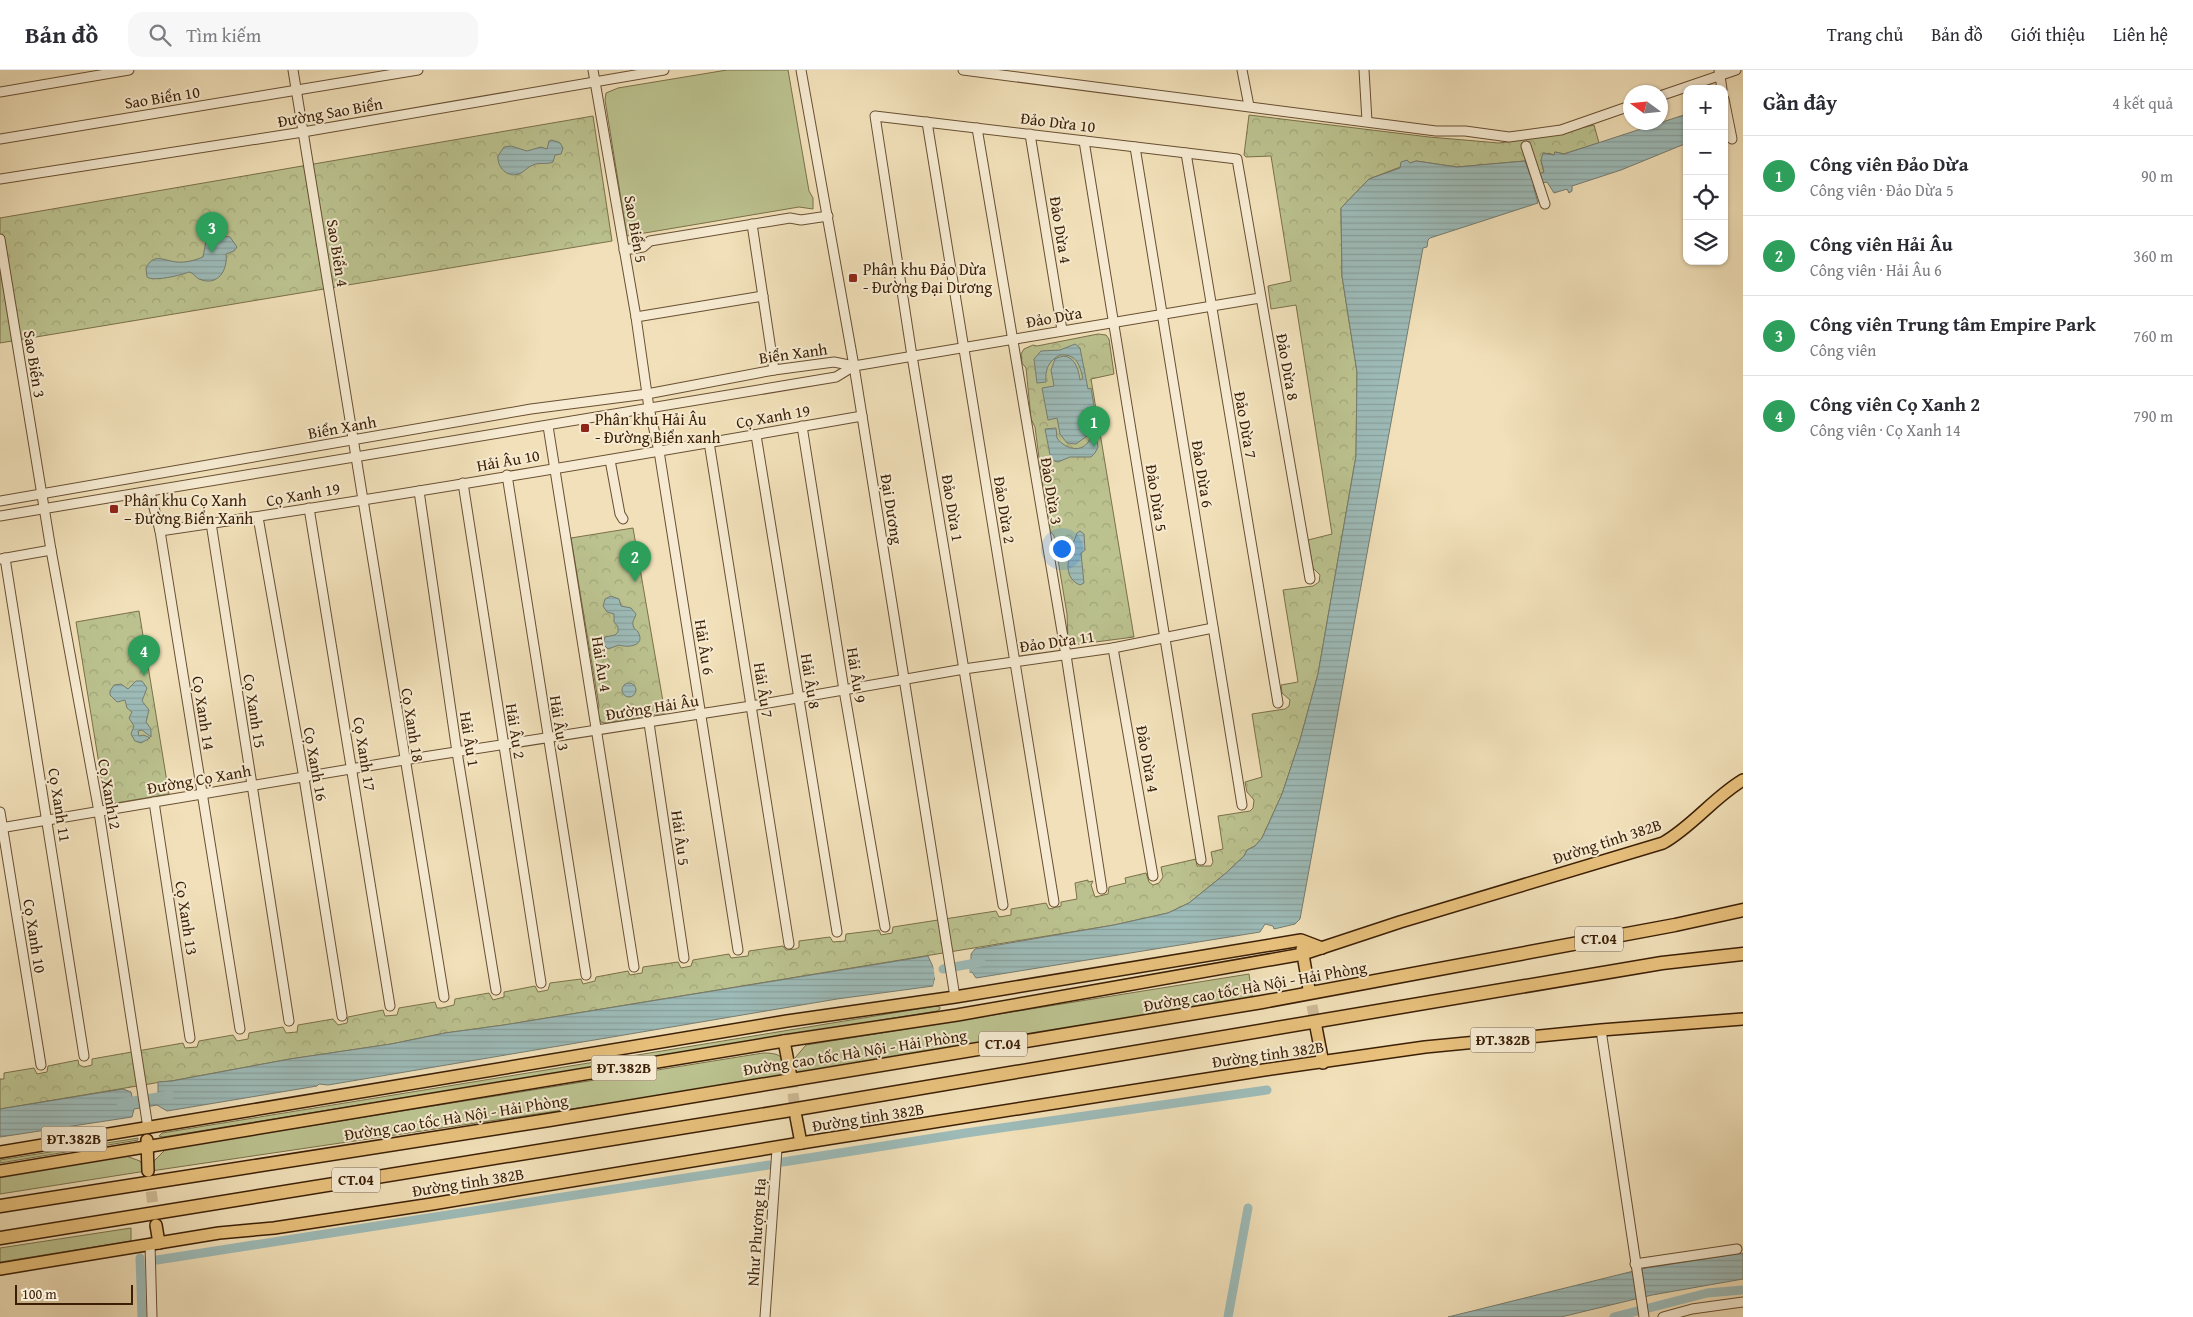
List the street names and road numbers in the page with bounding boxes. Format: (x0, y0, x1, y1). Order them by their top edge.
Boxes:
street label: Sao Biển 10 (123, 79, 202, 115)
street label: Đường Sao Biển (276, 91, 384, 133)
street label: Đảo Dừa 10 (1019, 105, 1097, 139)
street label: Sao Biển 5 (618, 193, 654, 265)
street label: Đảo Dừa 4 (1044, 195, 1078, 266)
street label: Sao Biển 4 (321, 217, 355, 289)
street label: Đảo Dừa (1024, 300, 1084, 334)
street label: Sao Biển 3 (18, 328, 52, 400)
street label: Đảo Dừa 8 (1270, 332, 1306, 403)
street label: Biển Xanh (757, 336, 829, 370)
street label: Đảo Dừa 7 (1228, 390, 1264, 461)
street label: Cọ Xanh 19 (734, 398, 812, 434)
street label: Biển Xanh (306, 409, 378, 445)
street label: Đảo Dừa 6 (1186, 439, 1220, 510)
street label: Hải Âu 10 (475, 443, 542, 477)
street label: Đảo Dừa 3 (1035, 456, 1069, 526)
street label: Đảo Dừa 5 (1140, 463, 1174, 533)
street label: Đại Dương (875, 472, 909, 546)
street label: Đảo Dừa 1 (936, 473, 970, 543)
street label: Đảo Dừa 2 (988, 475, 1022, 545)
street label: Cọ Xanh 19 (264, 476, 342, 512)
street label: Hải Âu 6 (689, 618, 721, 677)
street label: Đảo Dừa 11 (1018, 624, 1096, 658)
street label: Hải Âu 4 (586, 635, 618, 694)
street label: Hải Âu 9 (841, 646, 873, 705)
street label: Hải Âu 8 (795, 652, 827, 711)
street label: Hải Âu 7 (748, 661, 780, 720)
street label: Cọ Xanh 15 (237, 672, 273, 750)
street label: Cọ Xanh 14 (186, 674, 222, 752)
street label: Cọ Xanh 18 (395, 686, 431, 764)
street label: Đường Hải Âu (604, 688, 701, 726)
street label: Hải Âu 3 (544, 694, 576, 752)
street label: Hải Âu 2 (500, 702, 532, 760)
street label: Hải Âu 1 (454, 710, 486, 768)
street label: Cọ Xanh 17 (347, 715, 383, 793)
street label: Đảo Dừa 4 (1130, 724, 1166, 795)
street label: Cọ Xanh 16 (298, 725, 334, 803)
street label: Cọ Xanh12 (92, 757, 128, 831)
street label: Đường Cọ Xanh (145, 758, 253, 800)
street label: Cọ Xanh 11 (42, 766, 78, 844)
street label: Hải Âu 5 (665, 809, 697, 867)
street label: Đường tỉnh 382B (1550, 812, 1664, 870)
street label: Cọ Xanh 13 (169, 879, 205, 957)
street label: Cọ Xanh 10 (17, 897, 53, 975)
road number: CT.04 (1575, 926, 1623, 952)
street label: Đường cao tốc Hà Nội - Hải Phòng (1142, 955, 1369, 1017)
street label: Đường cao tốc Hà Nội - Hải Phòng (741, 1022, 969, 1082)
road number: ĐT.382B (1470, 1028, 1536, 1052)
road number: CT.04 (979, 1032, 1027, 1056)
street label: Đường tỉnh 382B (1210, 1034, 1326, 1074)
road number: ĐT.382B (592, 1056, 656, 1080)
street label: Đường cao tốc Hà Nội - Hải Phòng (342, 1087, 570, 1147)
street label: Đường tỉnh 382B (810, 1096, 926, 1138)
road number: ĐT.382B (42, 1126, 106, 1152)
street label: Đường tỉnh 382B (410, 1161, 526, 1203)
road number: CT.04 (332, 1168, 380, 1192)
street label: Như Phượng Hạ (740, 1177, 772, 1287)

